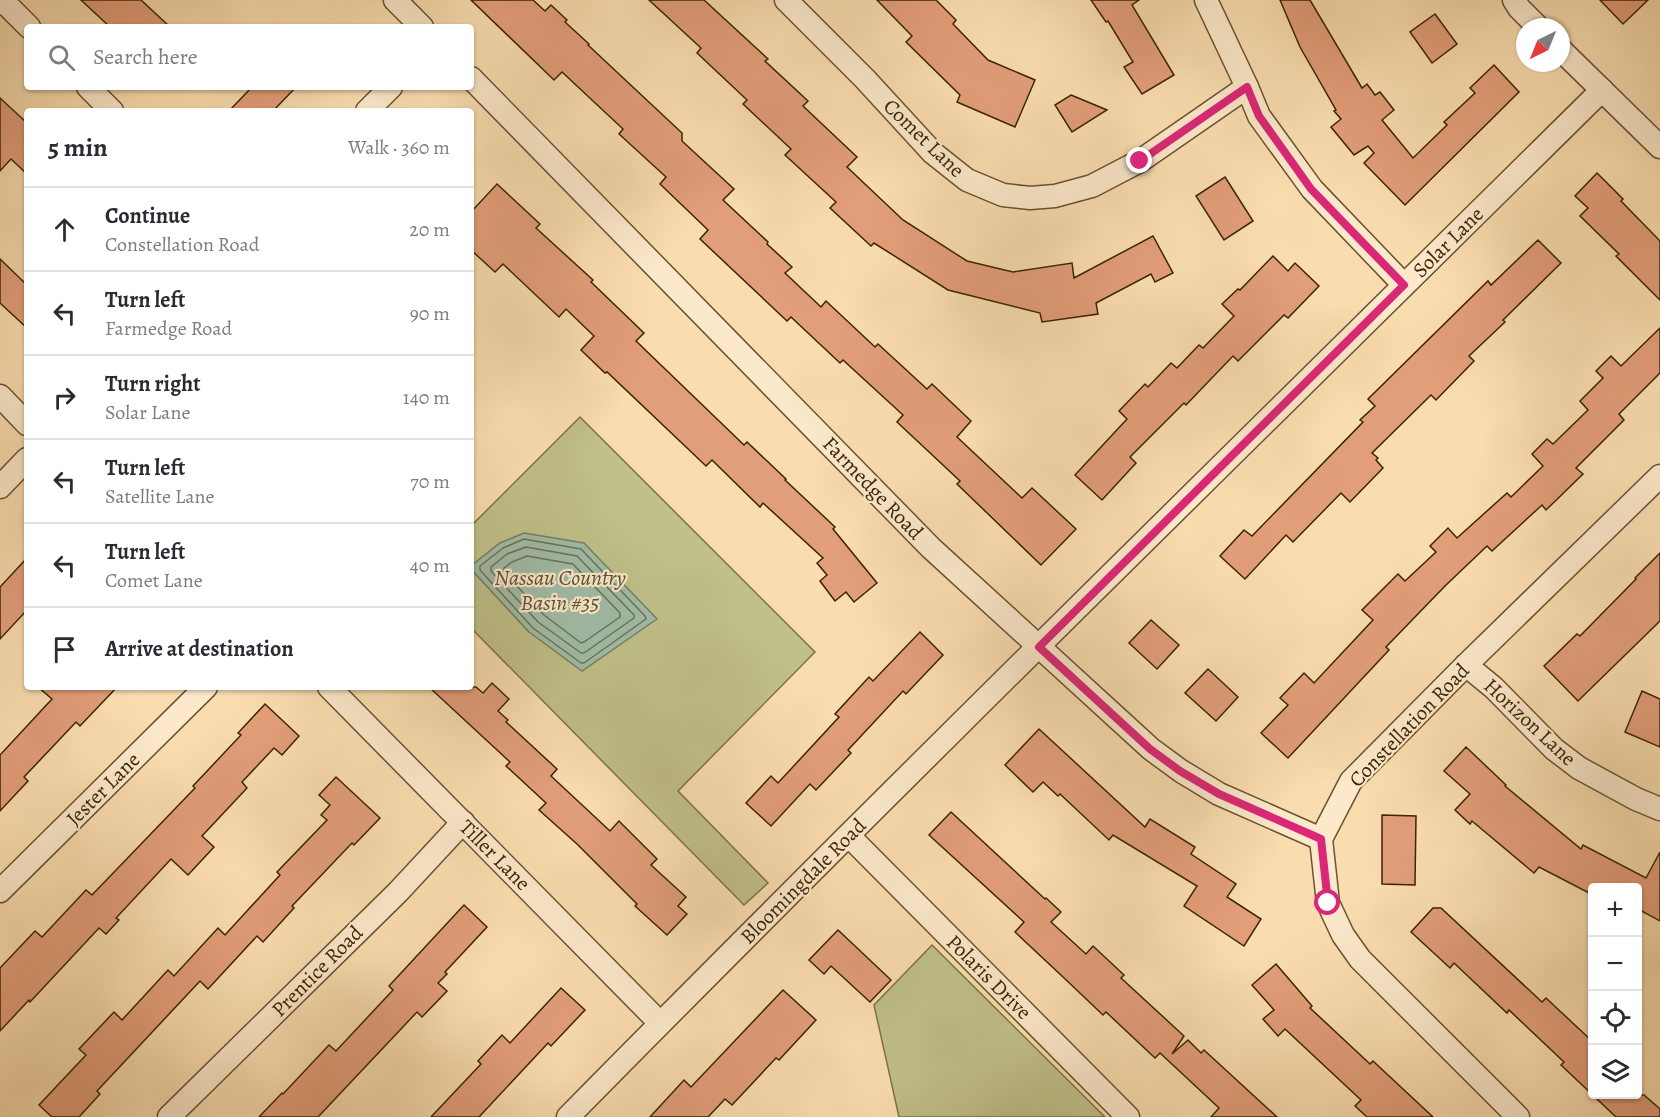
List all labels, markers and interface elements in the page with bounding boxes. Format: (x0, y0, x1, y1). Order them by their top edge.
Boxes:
north arrow (1516, 18, 1570, 72)
search box (24, 24, 474, 90)
icon: search (45, 41, 78, 74)
text: Search here (93, 42, 198, 72)
street label: Comet Lane (877, 92, 971, 184)
text: 5 min (48, 130, 108, 165)
text: Walk · 360 m (348, 134, 450, 161)
route end (1126, 147, 1152, 173)
street label: Solar Lane (1406, 200, 1490, 284)
text: Continue (105, 201, 190, 231)
icon: ahead (48, 213, 81, 246)
text: 20 m (409, 216, 450, 243)
text: Constellation Road (105, 231, 259, 258)
text: Turn left (105, 285, 185, 315)
icon: left (48, 297, 81, 330)
text: 90 m (410, 300, 450, 327)
text: Farmedge Road (105, 315, 232, 342)
text: Turn right (105, 369, 201, 399)
icon: right (48, 381, 81, 414)
text: 140 m (403, 384, 450, 411)
text: Solar Lane (105, 399, 190, 426)
street label: Farmedge Road (817, 430, 930, 546)
text: Turn left (105, 453, 185, 483)
icon: left (48, 465, 81, 498)
text: 70 m (410, 468, 450, 495)
text: Satellite Lane (105, 483, 214, 510)
text: Turn left (105, 537, 185, 567)
icon: left (48, 549, 81, 582)
text: 40 m (410, 552, 450, 579)
water label: Nassau Country Basin #35 (494, 563, 626, 618)
text: Comet Lane (105, 567, 203, 594)
icon: arrive (48, 633, 81, 666)
text: Arrive at destination (105, 634, 294, 664)
street label: Constellation Road (1343, 656, 1476, 793)
street label: Horizon Lane (1478, 672, 1582, 772)
street label: Jester Lane (60, 746, 146, 832)
street label: Bloomingdale Road (734, 811, 873, 950)
street label: Tiller Lane (453, 813, 537, 897)
map controls (1588, 883, 1642, 1099)
button: + (1588, 883, 1642, 937)
route start (1314, 889, 1340, 915)
street label: Prentice Road (265, 919, 369, 1023)
street label: Polaris Drive (940, 928, 1038, 1026)
button: − (1588, 937, 1642, 991)
button: locate (1588, 991, 1642, 1045)
button: layers (1588, 1045, 1642, 1099)

